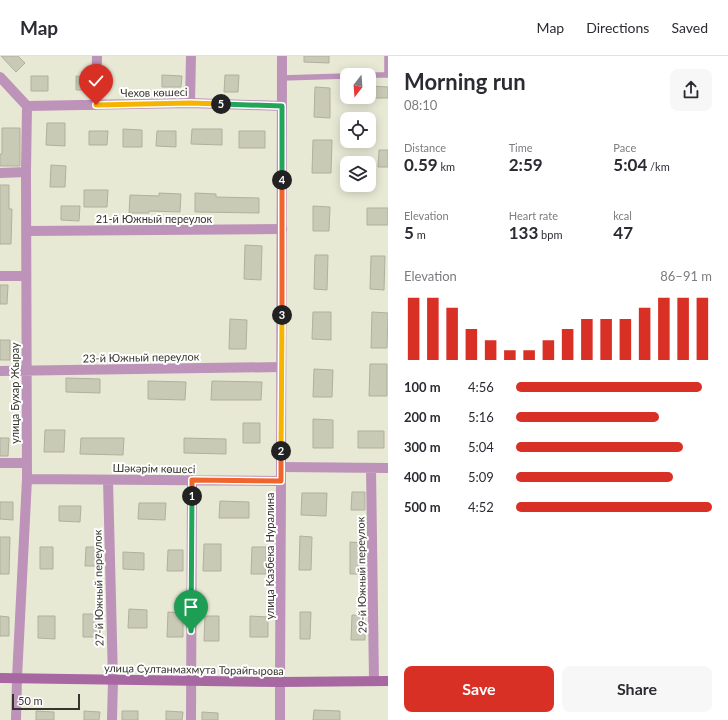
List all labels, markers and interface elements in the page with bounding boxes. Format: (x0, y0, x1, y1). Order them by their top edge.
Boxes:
text: Map (20, 16, 58, 39)
text: Map (537, 19, 564, 36)
text: Directions (586, 19, 649, 36)
text: Saved (671, 19, 708, 36)
pin (79, 64, 113, 105)
north arrow (340, 68, 376, 104)
map controls (340, 68, 376, 192)
text: Morning run (404, 68, 526, 95)
button: share (670, 69, 712, 111)
icon: check (85, 70, 107, 92)
street label: Чехов көшесі (120, 85, 188, 99)
pin: 5 (211, 94, 231, 114)
text: 5 (218, 97, 224, 110)
text: 08:10 (404, 97, 437, 113)
button: locate (340, 112, 376, 148)
text: Distance (404, 141, 446, 154)
text: Time (509, 141, 533, 154)
text: Pace (613, 141, 636, 154)
text: 0.59 (404, 154, 438, 175)
text: 2:59 (509, 154, 543, 175)
text: 5:04 (613, 154, 647, 175)
button: layers (340, 156, 376, 192)
text: km (438, 160, 455, 173)
text: /km (647, 160, 670, 173)
pin: 4 (272, 170, 292, 190)
text: 4 (279, 173, 285, 186)
text: Elevation (404, 209, 449, 222)
text: Heart rate (509, 209, 558, 222)
text: kcal (613, 209, 632, 222)
street label: 21-й Южный переулок (96, 212, 213, 225)
text: 5 (404, 222, 414, 243)
text: 133 (509, 222, 538, 243)
text: 47 (613, 222, 633, 243)
text: m (414, 228, 426, 241)
text: bpm (538, 228, 562, 241)
text: Elevation (404, 268, 457, 284)
text: 86–91 m (660, 268, 712, 284)
pin: 3 (272, 305, 292, 325)
text: 3 (279, 308, 285, 321)
street label: улица Бухар Жырау (8, 342, 21, 444)
street label: 23-й Южный переулок (83, 349, 200, 365)
text: 100 m (404, 379, 441, 395)
text: 4:56 (468, 379, 494, 395)
text: 200 m (404, 409, 441, 425)
text: 5:16 (468, 409, 494, 425)
text: 300 m (404, 439, 441, 455)
text: 5:04 (468, 439, 494, 455)
pin: 2 (271, 441, 291, 461)
text: 2 (278, 444, 284, 457)
street label: Шәкәрім көшесі (113, 461, 196, 475)
text: 400 m (404, 469, 441, 485)
text: 5:09 (468, 469, 494, 485)
pin: 1 (182, 486, 202, 506)
text: 1 (189, 489, 195, 502)
street label: улица Казбека Нуралина (263, 493, 276, 619)
text: 500 m (404, 499, 441, 515)
text: 4:52 (468, 499, 494, 515)
street label: 29-й Южный переулок (353, 516, 369, 633)
street label: 27-й Южный переулок (90, 529, 106, 646)
pin (174, 590, 208, 631)
icon: arrive (180, 596, 202, 618)
street label: улица Султанмахмута Торайгырова (104, 661, 284, 677)
button: Save (404, 666, 554, 712)
button: Share (562, 666, 712, 712)
scale bar (12, 692, 80, 711)
text: 50 m (18, 694, 43, 707)

